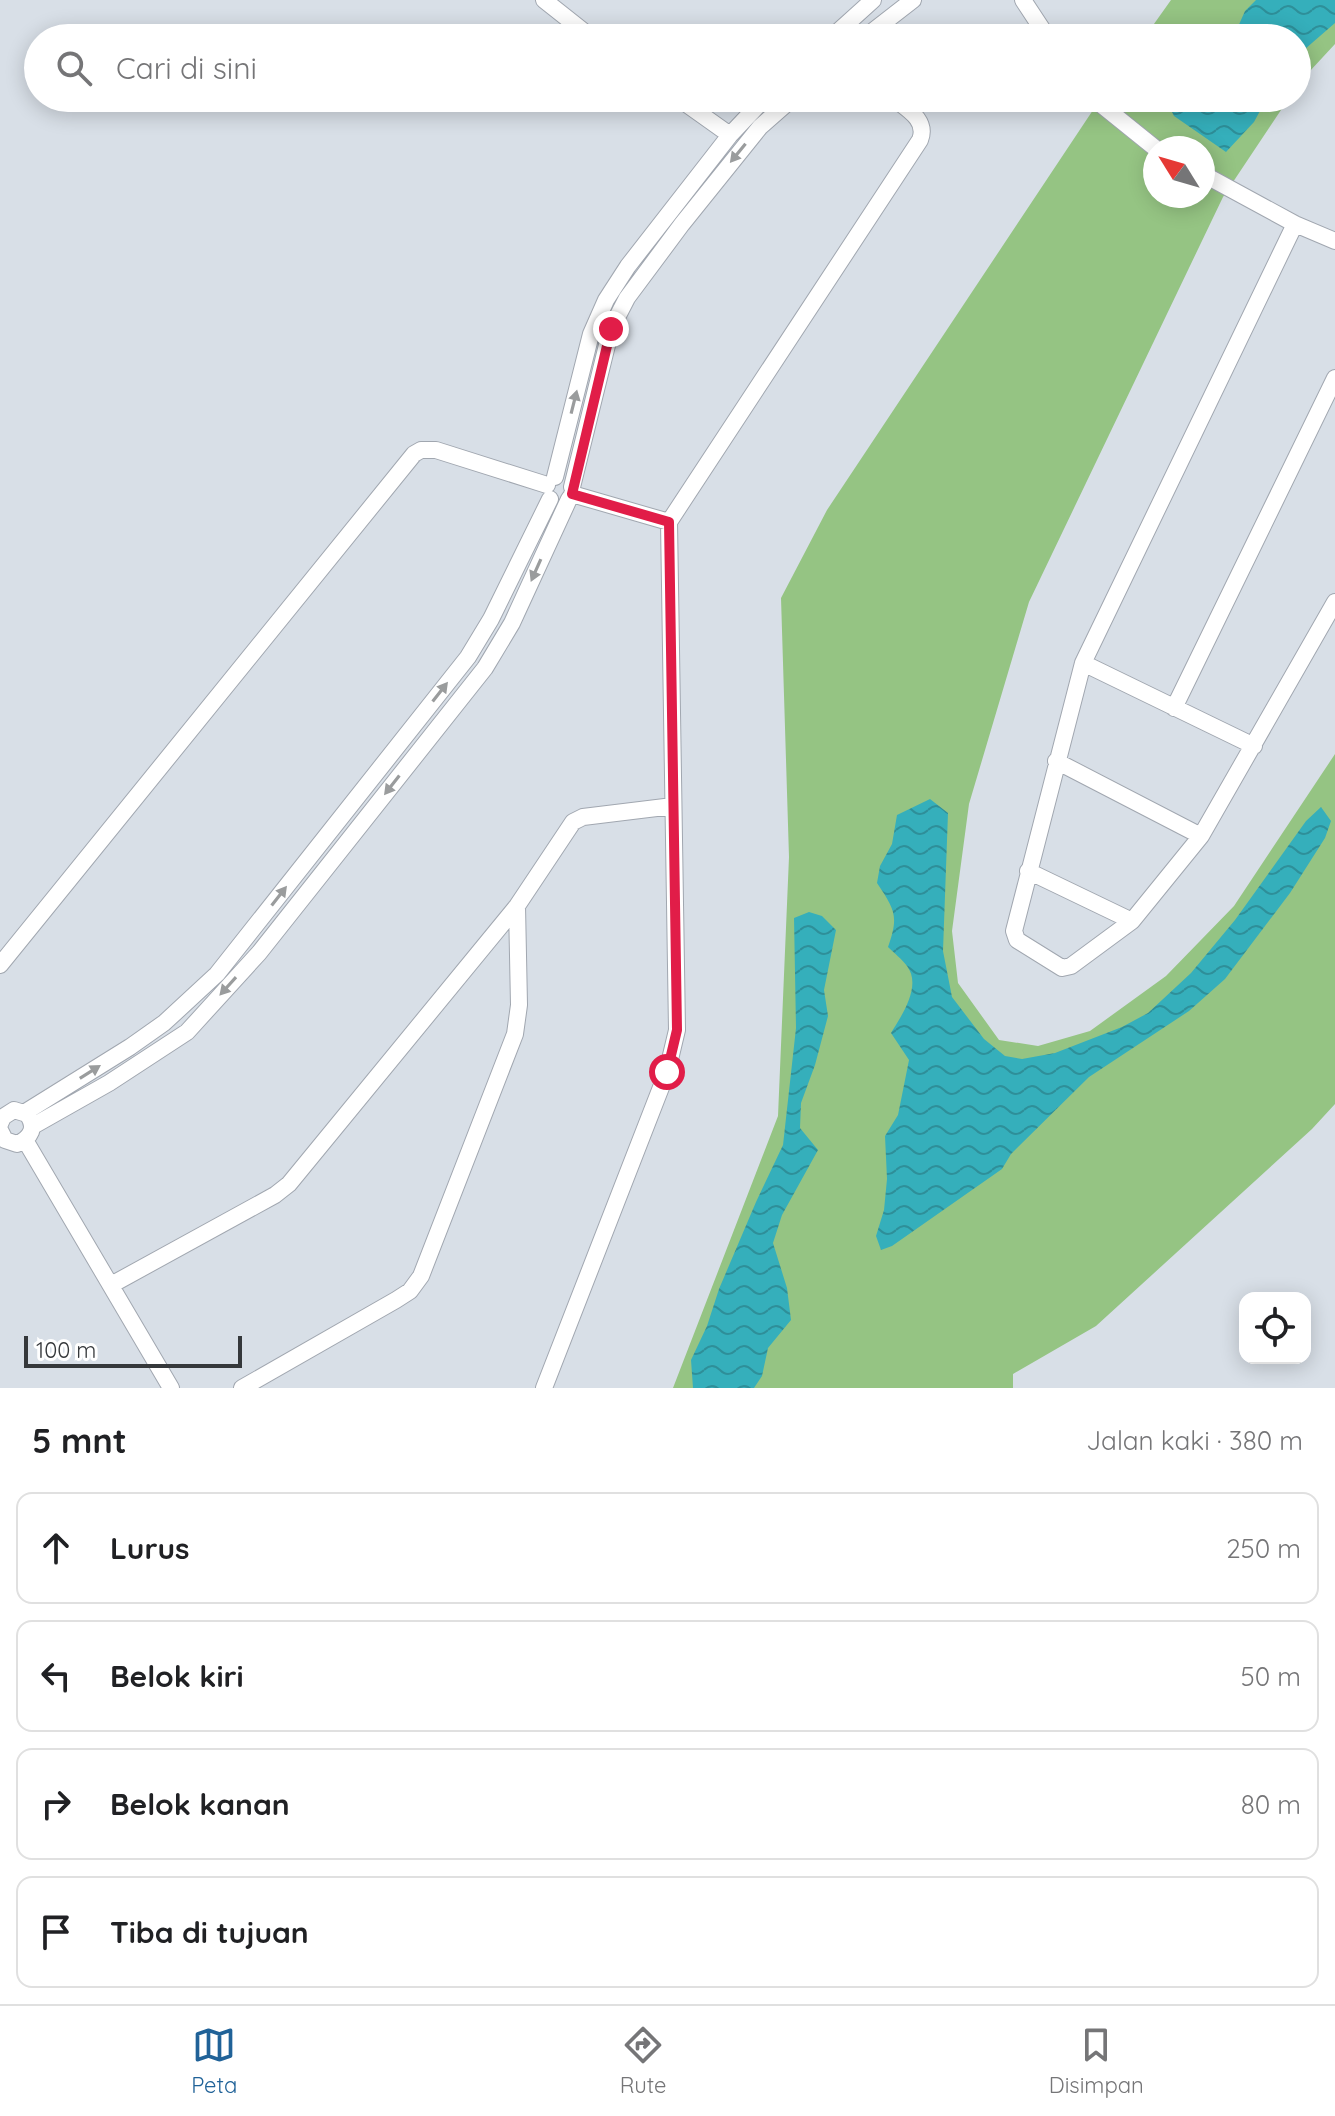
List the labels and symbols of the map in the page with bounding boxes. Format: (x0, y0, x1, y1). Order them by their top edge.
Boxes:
north arrow (1143, 136, 1215, 208)
one-way arrow (731, 143, 747, 163)
route end (593, 311, 629, 347)
one-way arrow (568, 389, 580, 414)
one-way arrow (530, 558, 543, 582)
one-way arrow (431, 682, 447, 702)
one-way arrow (384, 775, 401, 795)
one-way arrow (270, 886, 286, 906)
one-way arrow (220, 976, 238, 995)
route start (649, 1054, 685, 1090)
one-way arrow (79, 1065, 101, 1079)
scale bar (24, 1332, 242, 1368)

